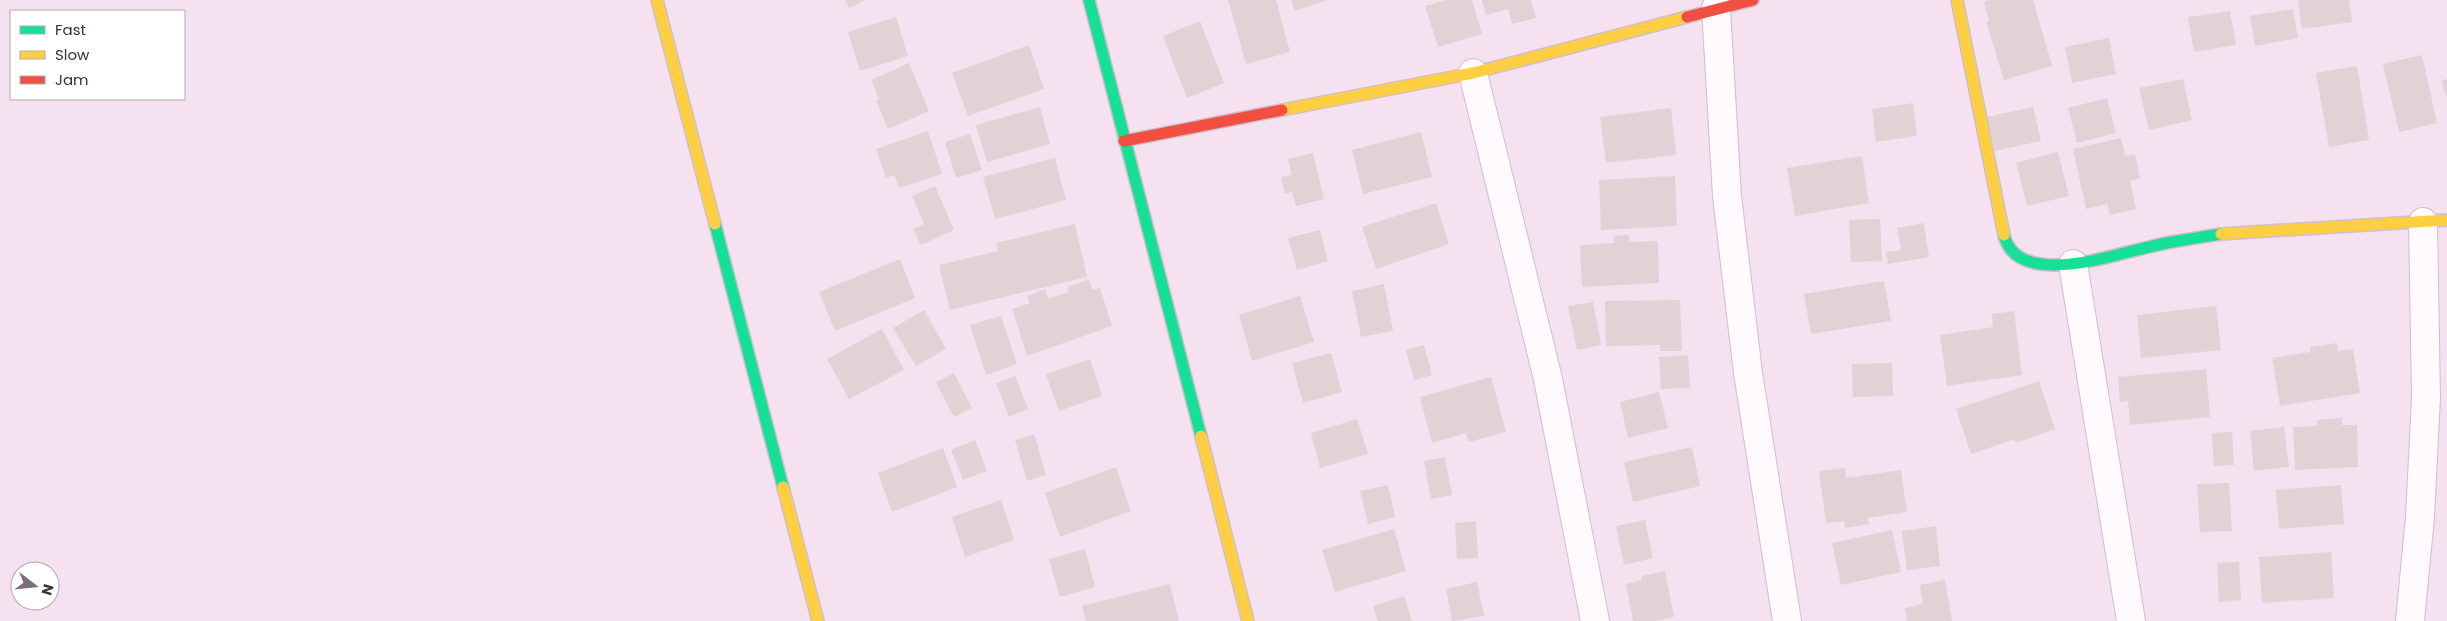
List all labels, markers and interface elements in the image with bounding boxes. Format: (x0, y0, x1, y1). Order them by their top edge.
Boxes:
legend (10, 10, 185, 100)
text: Fast (55, 19, 86, 40)
text: Slow (55, 44, 90, 65)
text: Jam (55, 69, 89, 90)
north arrow (10, 561, 60, 611)
text: N (36, 582, 59, 597)

